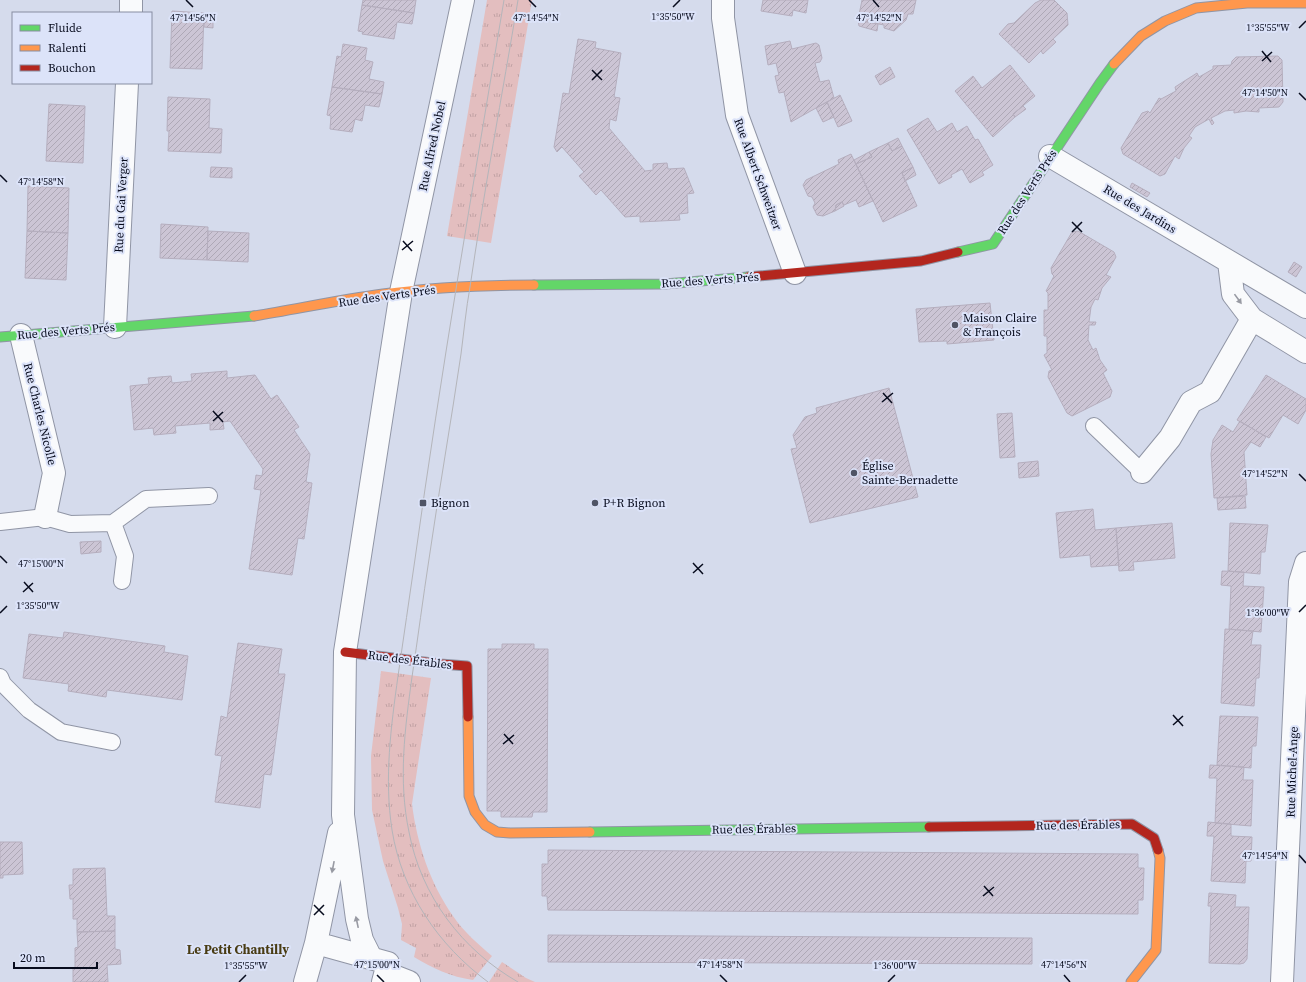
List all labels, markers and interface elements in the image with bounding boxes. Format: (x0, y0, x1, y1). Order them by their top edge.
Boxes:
text: 1°35'50"W (651, 10, 695, 23)
text: 47°14'56"N (170, 11, 216, 24)
text: 47°14'54"N (513, 11, 559, 24)
text: 47°14'52"N (856, 11, 902, 24)
legend (12, 12, 152, 84)
text: Fluide (48, 20, 82, 36)
text: 1°35'55"W (1246, 21, 1290, 34)
text: Ralenti (48, 40, 87, 56)
text: Bouchon (48, 60, 96, 76)
text: 47°14'50"N (1242, 86, 1288, 99)
street label: Rue Alfred Nobel (415, 99, 449, 192)
street label: Rue Albert Schweitzer (730, 116, 786, 232)
street label: Rue des Verts Prés (994, 147, 1060, 237)
street label: Rue du Gai Verger (111, 157, 131, 253)
text: 47°14'58"N (18, 175, 64, 188)
street label: Rue des Jardins (1101, 181, 1179, 237)
street label: Rue des Verts Prés (661, 269, 759, 291)
street label: Rue des Verts Prés (337, 281, 437, 311)
one-way arrow (1233, 294, 1242, 305)
place label: Maison Claire & François (963, 310, 1037, 340)
street label: Rue des Verts Prés (17, 319, 115, 343)
marker: Maison Claire & François (950, 320, 960, 330)
street label: Rue Charles Nicolle (20, 361, 60, 467)
place label: Église Sainte-Bernadette (862, 458, 958, 488)
text: 47°14'52"N (1242, 467, 1288, 480)
marker: Église Sainte-Bernadette (849, 468, 859, 478)
place label: Bignon (431, 495, 469, 511)
place label: P+R Bignon (603, 495, 666, 511)
marker: Bignon (418, 498, 428, 508)
marker: P+R Bignon (590, 498, 600, 508)
text: 47°15'00"N (18, 557, 64, 570)
text: 1°35'50"W (16, 599, 60, 612)
text: 1°36'00"W (1246, 606, 1290, 619)
street label: Rue des Érables (367, 647, 453, 673)
street label: Rue Michel-Ange (1282, 726, 1302, 818)
street label: Rue des Érables (1036, 816, 1120, 834)
street label: Rue des Érables (712, 820, 796, 838)
text: 47°14'54"N (1242, 849, 1288, 862)
one-way arrow (330, 860, 336, 873)
one-way arrow (354, 916, 360, 928)
district label: Le Petit Chantilly (187, 941, 289, 958)
scale bar (14, 944, 97, 970)
text: 20 m (20, 950, 46, 966)
text: 47°15'00"N (354, 958, 400, 971)
text: 47°14'58"N (697, 958, 743, 971)
text: 47°14'56"N (1041, 958, 1087, 971)
text: 1°35'55"W (224, 959, 268, 972)
text: 1°36'00"W (873, 959, 917, 972)

